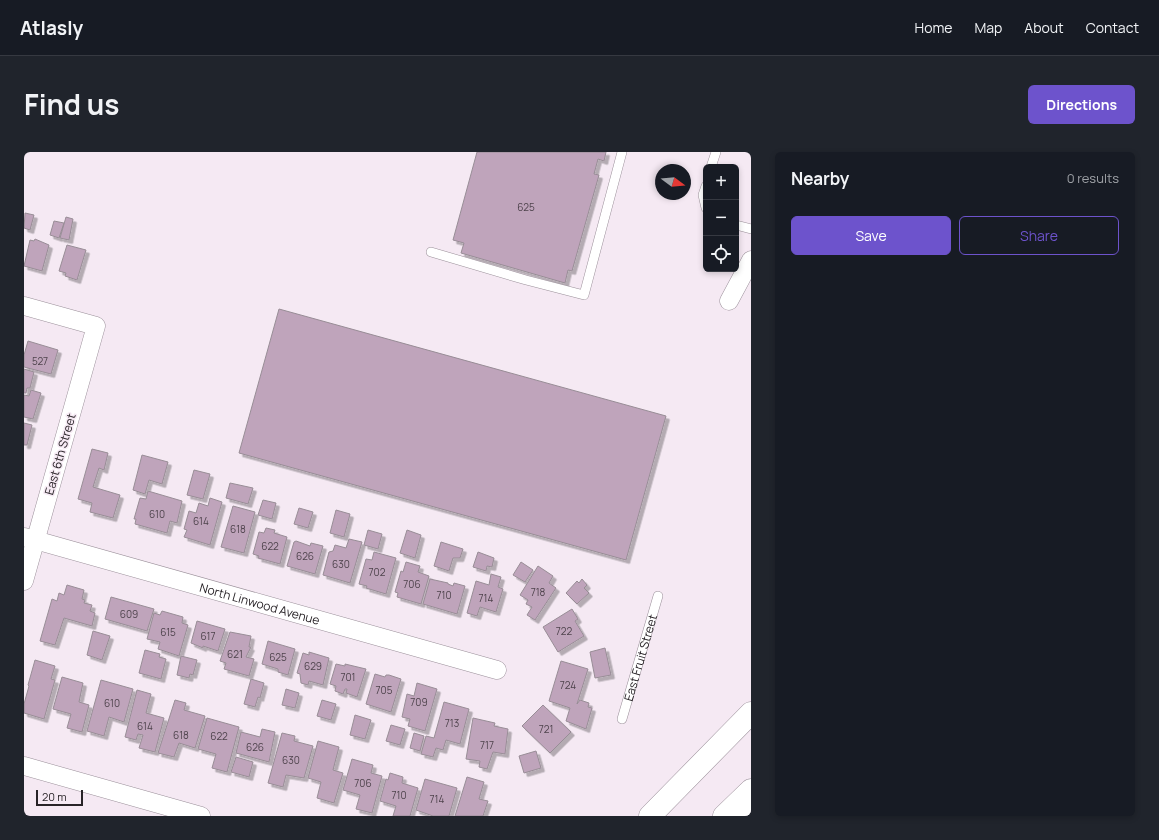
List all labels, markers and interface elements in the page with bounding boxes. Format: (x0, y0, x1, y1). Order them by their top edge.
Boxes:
text: Atlasly (20, 15, 83, 41)
text: Home (915, 18, 952, 37)
text: Map (974, 18, 1002, 37)
text: About (1024, 18, 1064, 37)
text: Contact (1086, 18, 1139, 37)
text: Find us (24, 85, 119, 123)
button: Directions (1028, 85, 1135, 124)
north arrow (655, 164, 691, 200)
map controls (703, 164, 739, 272)
button: + (703, 164, 739, 200)
text: Nearby (791, 167, 849, 190)
text: 0 results (1067, 169, 1119, 187)
house number: 625 (517, 200, 535, 214)
button: − (703, 200, 739, 236)
button: Save (791, 216, 951, 255)
button: Share (959, 216, 1119, 255)
button: locate (703, 236, 739, 272)
house number: 527 (32, 354, 48, 368)
street label: East 6th Street (40, 411, 80, 497)
house number: 610 (149, 507, 165, 521)
house number: 614 (193, 514, 209, 528)
house number: 618 (230, 522, 246, 536)
house number: 622 (261, 539, 279, 553)
house number: 626 (296, 549, 314, 563)
house number: 630 (332, 557, 350, 571)
house number: 702 (369, 565, 386, 579)
house number: 706 (403, 577, 421, 591)
street label: North Linwood Avenue (198, 578, 322, 628)
house number: 718 (531, 585, 546, 599)
house number: 710 (436, 588, 452, 602)
house number: 714 (479, 591, 494, 605)
house number: 609 (120, 607, 138, 621)
street label: East Fruit Street (619, 612, 661, 703)
house number: 722 (556, 624, 573, 638)
house number: 615 (160, 625, 176, 639)
house number: 617 (201, 629, 215, 643)
house number: 621 (227, 647, 243, 661)
house number: 625 (269, 650, 287, 664)
house number: 629 (304, 659, 322, 673)
house number: 701 (340, 670, 356, 684)
house number: 724 (560, 678, 576, 692)
house number: 705 (376, 683, 393, 697)
house number: 709 (410, 695, 428, 709)
house number: 610 (104, 696, 120, 710)
house number: 713 (445, 716, 459, 730)
house number: 614 (137, 719, 153, 733)
house number: 721 (539, 722, 553, 736)
house number: 618 (173, 728, 189, 742)
house number: 622 (210, 729, 228, 743)
house number: 717 (480, 738, 494, 752)
house number: 626 (246, 740, 264, 754)
house number: 630 (282, 753, 300, 767)
house number: 706 (354, 776, 372, 790)
scale bar (36, 788, 83, 807)
house number: 710 (391, 788, 407, 802)
text: 20 m (42, 789, 67, 804)
house number: 714 (430, 792, 445, 806)

